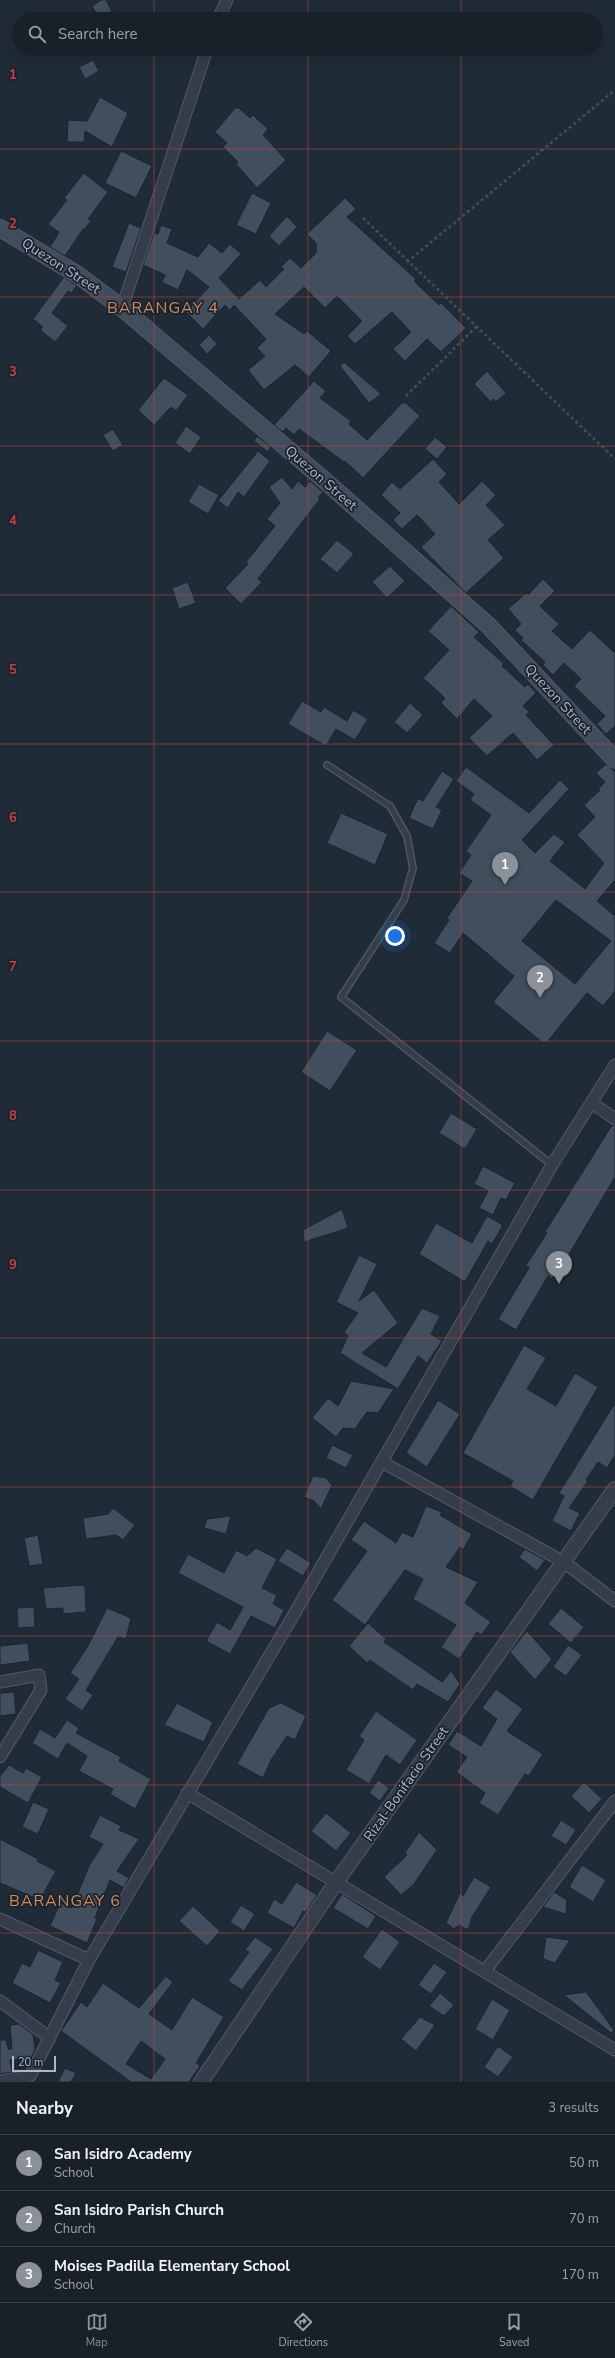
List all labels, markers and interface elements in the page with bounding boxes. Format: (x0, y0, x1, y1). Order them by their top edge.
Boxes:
search box (12, 12, 603, 56)
icon: search (26, 23, 48, 45)
text: Search here (58, 24, 138, 44)
text: 1 (9, 66, 17, 84)
text: 2 (9, 215, 17, 233)
street label: Quezon Street (18, 234, 104, 298)
district label: BARANGAY 4 (107, 297, 219, 319)
text: 3 (9, 363, 17, 381)
street label: Quezon Street (281, 441, 361, 515)
text: 4 (9, 512, 17, 530)
street label: Quezon Street (520, 660, 596, 738)
text: 5 (9, 661, 17, 679)
text: 6 (9, 809, 17, 827)
pin: 1 (492, 852, 518, 885)
your location (385, 926, 405, 946)
text: 7 (9, 958, 17, 976)
pin: 2 (527, 965, 553, 998)
text: 8 (9, 1107, 17, 1125)
pin: 3 (546, 1251, 572, 1284)
text: 9 (9, 1256, 17, 1274)
street label: Rizal-Bonifacio Street (359, 1723, 453, 1845)
district label: BARANGAY 6 (9, 1890, 121, 1912)
scale bar (12, 2054, 56, 2073)
text: 20 m (18, 2055, 43, 2070)
text: Nearby (16, 2097, 73, 2120)
text: 3 results (548, 2099, 599, 2117)
text: San Isidro Academy (54, 2144, 192, 2164)
text: 1 (25, 2154, 33, 2172)
text: 50 m (569, 2154, 599, 2172)
text: School (54, 2164, 94, 2182)
text: San Isidro Parish Church (54, 2200, 224, 2220)
text: 2 (25, 2210, 33, 2228)
text: 70 m (569, 2210, 599, 2228)
text: Church (54, 2220, 95, 2238)
text: Moises Padilla Elementary School (54, 2256, 290, 2276)
text: 3 (25, 2266, 33, 2284)
text: 170 m (561, 2266, 599, 2284)
text: School (54, 2276, 94, 2294)
tab: Map (86, 2311, 108, 2350)
tab: Directions (279, 2311, 328, 2350)
tab: Saved (499, 2311, 529, 2350)

